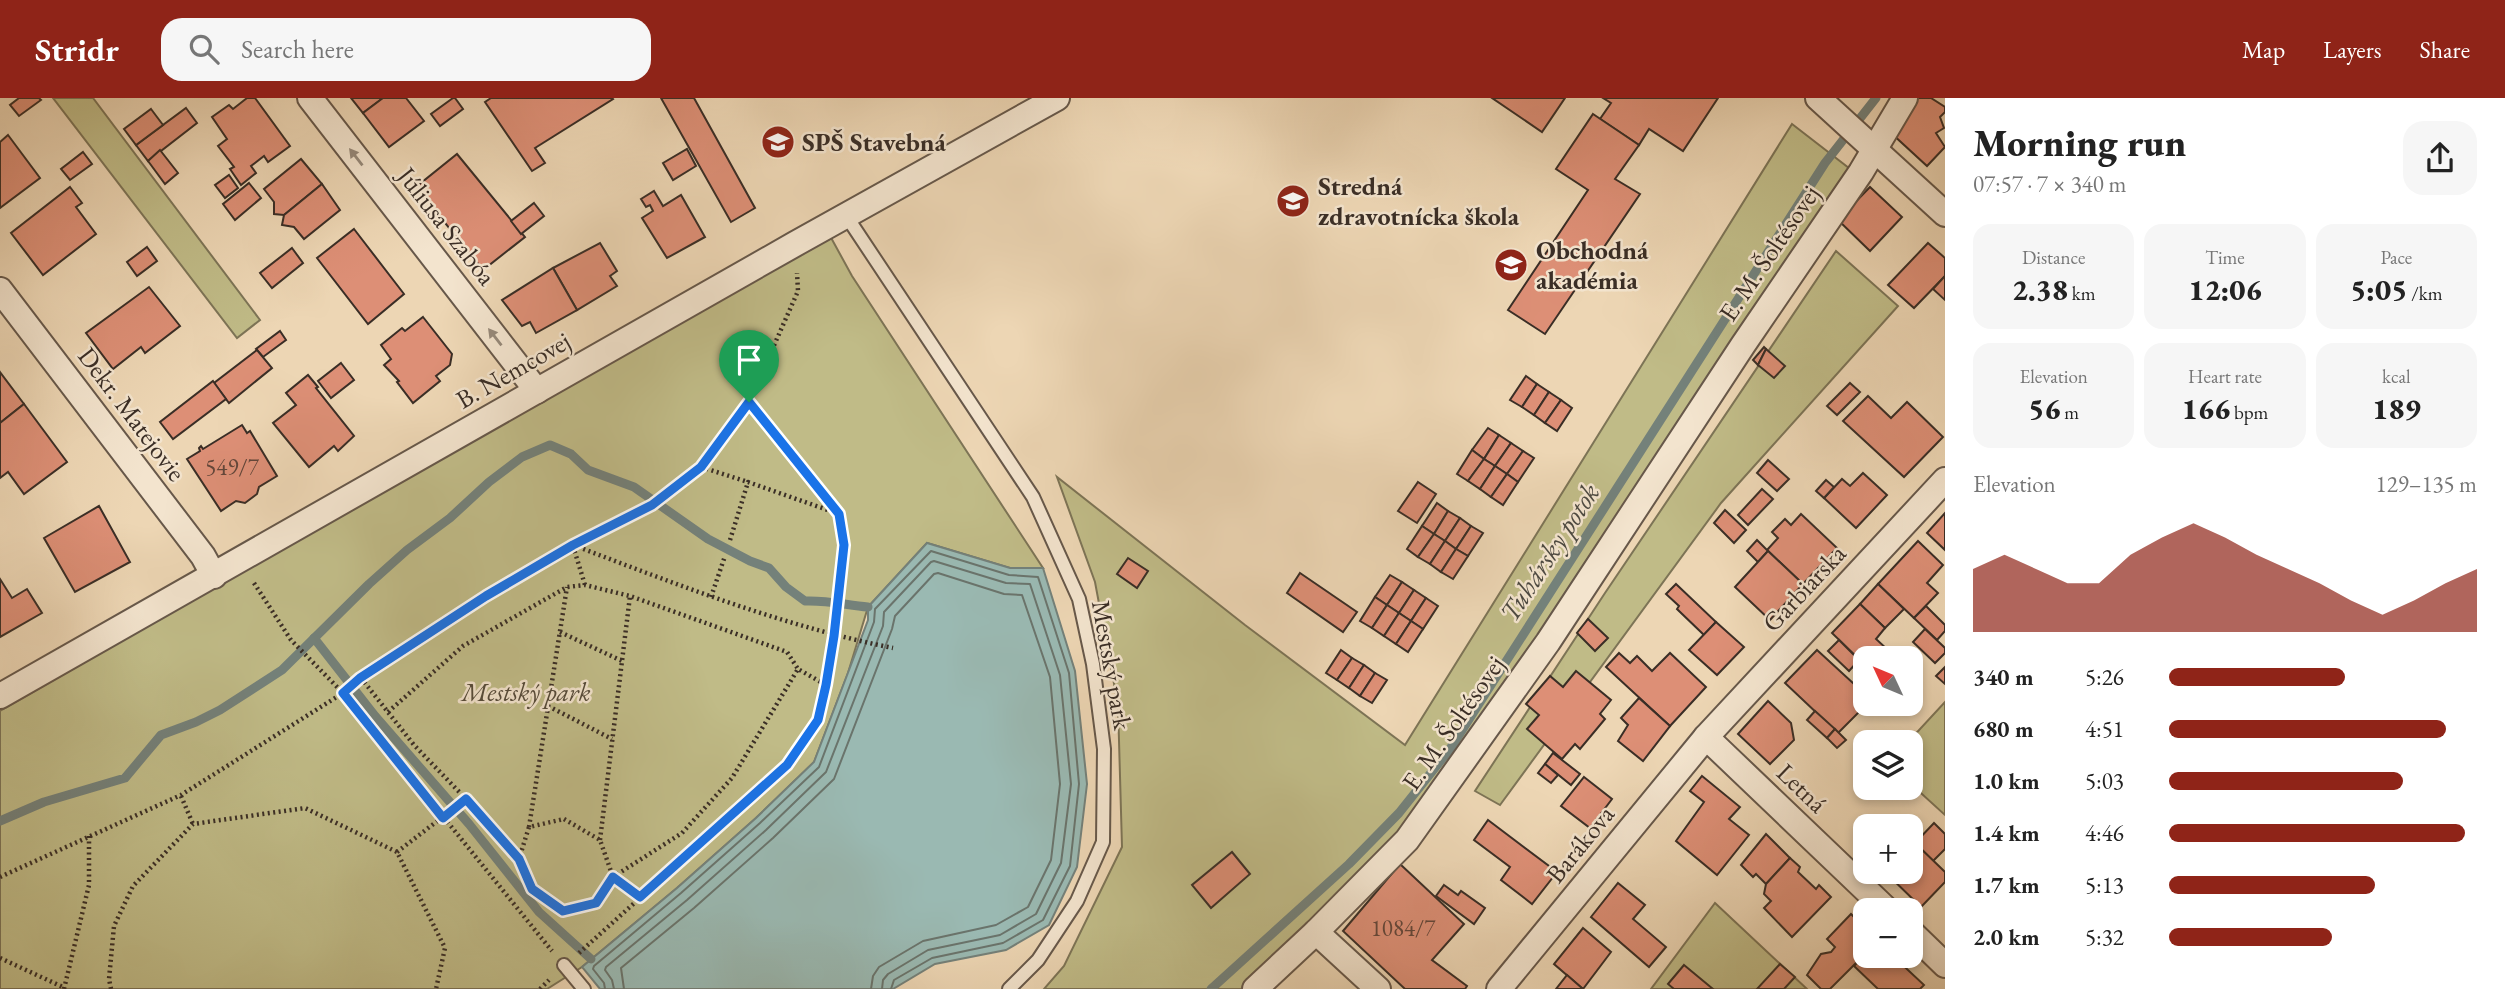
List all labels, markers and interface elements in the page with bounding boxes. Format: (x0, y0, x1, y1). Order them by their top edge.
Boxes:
search box (161, 18, 651, 81)
text: Stridr (35, 28, 119, 71)
icon: search (185, 30, 223, 68)
text: Search here (241, 32, 354, 66)
text: Map (2242, 34, 2285, 65)
text: Layers (2323, 34, 2382, 65)
text: Share (2420, 34, 2470, 65)
text: Morning run (1973, 118, 2186, 167)
button: share (2403, 121, 2477, 195)
school or university icon: SPŠ Stavebná (759, 123, 797, 161)
place label: SPŠ Stavebná (802, 125, 946, 159)
one-way arrow (348, 149, 363, 167)
street label: Júliusa Szabóa (389, 158, 504, 293)
place label: Stredná zdravotnícka škola (1318, 169, 1520, 233)
text: 07:57 · 7 × 340 m (1973, 169, 2126, 199)
street label: E. M. Šoltésovej (1711, 178, 1827, 328)
school or university icon: Stredná zdravotnícka škola (1274, 182, 1312, 220)
place label: Obchodná akadémia (1536, 233, 1649, 297)
text: Distance (2022, 245, 2085, 270)
text: Time (2205, 245, 2245, 270)
text: Pace (2380, 245, 2412, 270)
school or university icon: Obchodná akadémia (1492, 246, 1530, 284)
text: 2.38 (2012, 270, 2068, 309)
text: 12:06 (2188, 270, 2262, 309)
text: 5:05 (2350, 270, 2407, 309)
text: km (2068, 281, 2095, 306)
text: /km (2407, 281, 2443, 306)
street label: B. Nemcovej (450, 324, 576, 416)
one-way arrow (489, 328, 503, 346)
pin (719, 330, 779, 402)
street label: Dekr. Matejovie (70, 340, 194, 488)
icon: arrive (730, 341, 768, 379)
text: Elevation (2019, 364, 2088, 389)
text: Heart rate (2188, 364, 2262, 389)
text: kcal (2382, 364, 2411, 389)
text: 56 (2028, 389, 2061, 428)
text: 166 (2182, 389, 2230, 428)
text: 189 (2372, 389, 2421, 428)
text: m (2061, 400, 2079, 425)
text: bpm (2230, 400, 2268, 425)
house number: 549/7 (205, 452, 260, 482)
text: Elevation (1973, 469, 2056, 499)
text: 129–135 m (2376, 469, 2477, 499)
water label: Tuhársky potok (1491, 476, 1607, 628)
street label: Garbiarska (1755, 537, 1854, 639)
street label: Mestský park (1084, 598, 1140, 733)
north arrow (1853, 646, 1923, 716)
map controls (1853, 646, 1923, 968)
street label: E. M. Šoltésovej (1394, 649, 1512, 797)
text: 340 m (1973, 662, 2034, 692)
text: 5:26 (2085, 662, 2124, 692)
park label: Mestský park (459, 675, 591, 709)
text: 680 m (1973, 714, 2034, 744)
text: 4:51 (2085, 714, 2124, 744)
button: layers (1853, 730, 1923, 800)
street label: Letná (1769, 756, 1835, 821)
text: 1.0 km (1973, 766, 2040, 796)
text: 5:03 (2085, 766, 2124, 796)
street label: Barákova (1538, 798, 1622, 890)
button: + (1853, 814, 1923, 884)
text: 1.4 km (1973, 818, 2040, 848)
text: 4:46 (2085, 818, 2124, 848)
text: 1.7 km (1973, 870, 2040, 900)
text: 5:13 (2085, 870, 2124, 900)
button: − (1853, 898, 1923, 968)
house number: 1084/7 (1371, 913, 1436, 943)
text: 2.0 km (1973, 922, 2040, 952)
text: 5:32 (2085, 922, 2124, 952)

